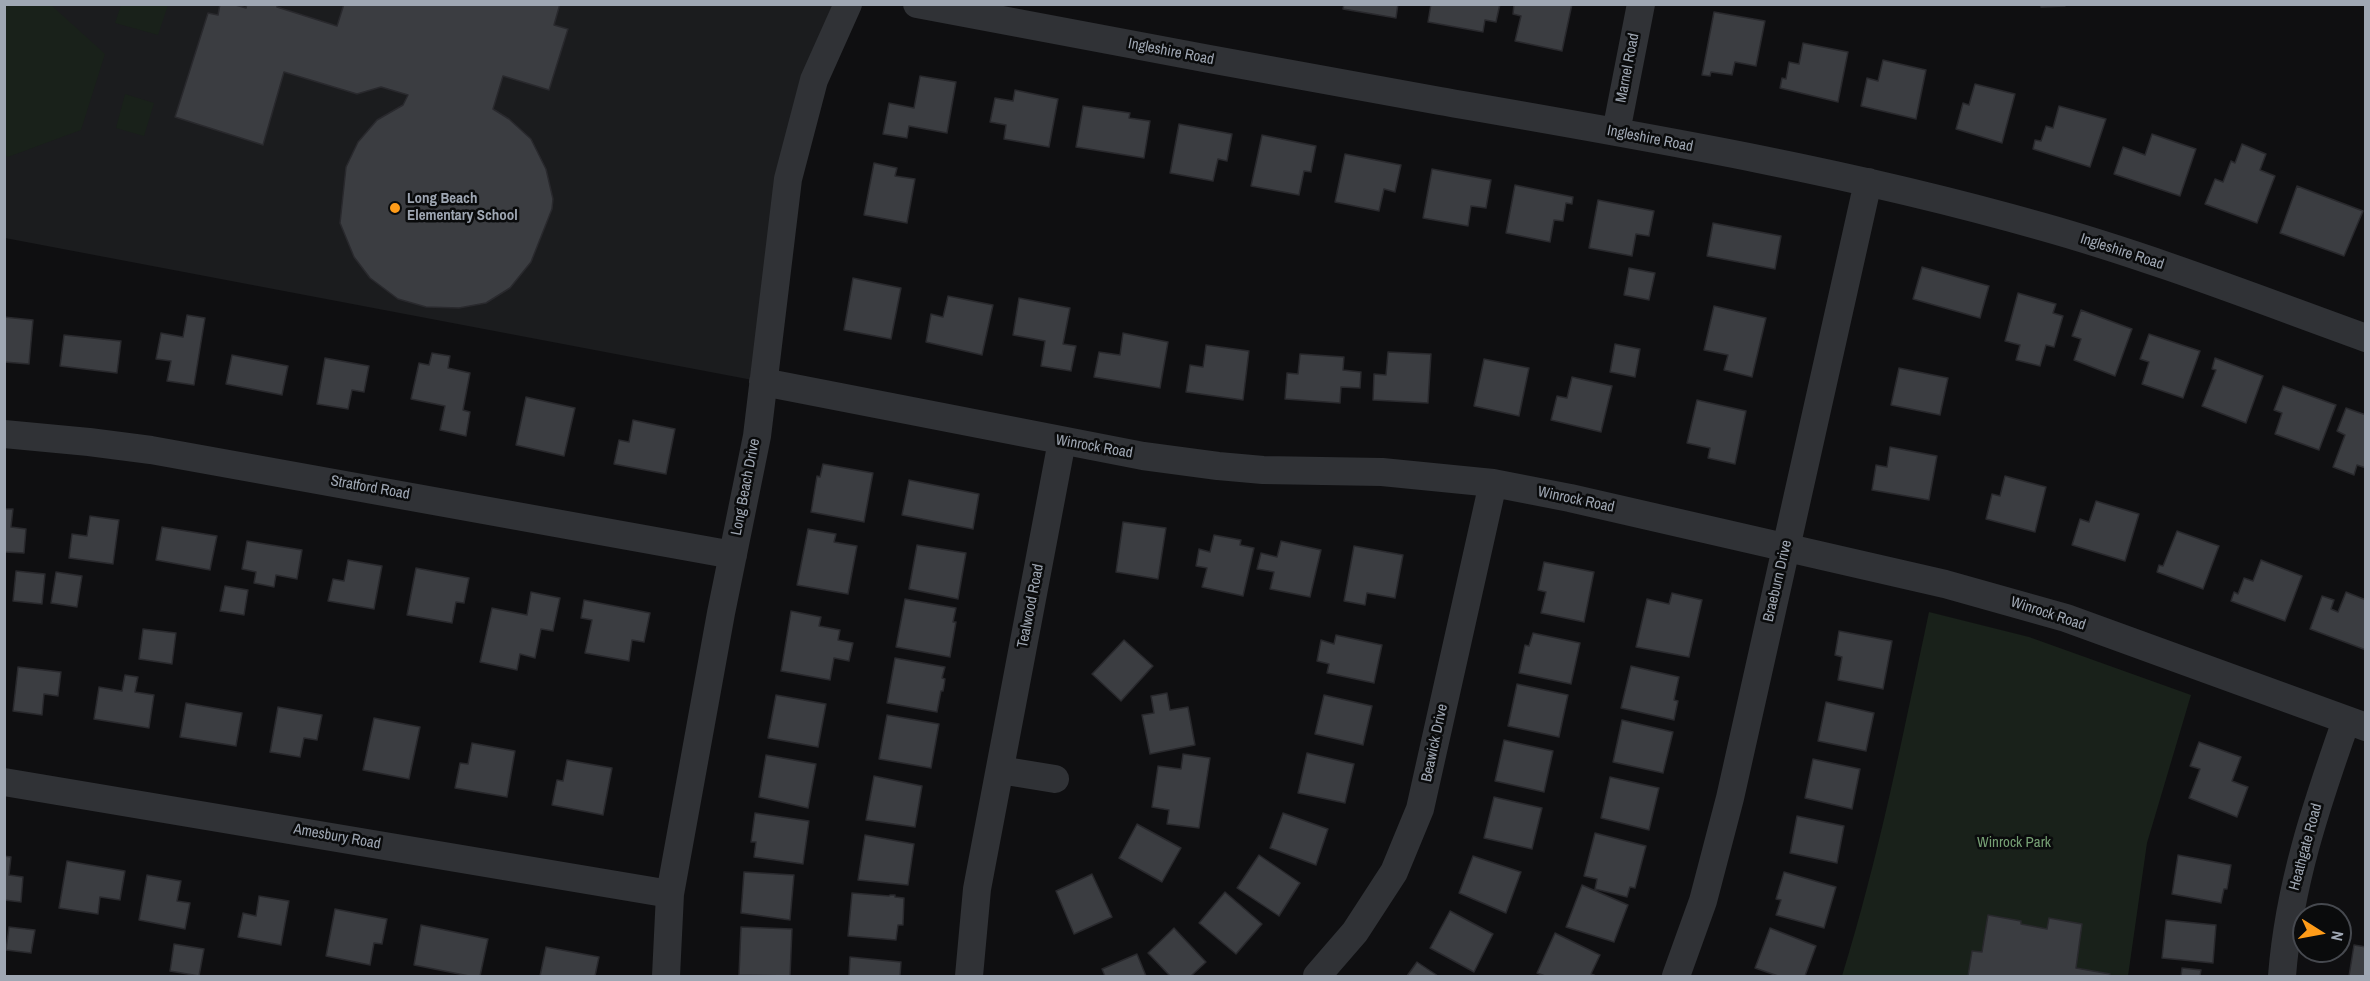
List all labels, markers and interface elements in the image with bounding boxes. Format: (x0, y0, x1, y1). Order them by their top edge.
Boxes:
street label: Marnel Road (1612, 32, 1644, 104)
street label: Ingleshire Road (1127, 35, 1215, 69)
street label: Ingleshire Road (1606, 122, 1694, 156)
place label: Long Beach Elementary School (407, 190, 518, 225)
marker: Long Beach Elementary School (388, 201, 402, 215)
street label: Ingleshire Road (2078, 230, 2166, 274)
street label: Winrock Road (1054, 431, 1134, 463)
street label: Long Beach Drive (728, 437, 764, 537)
street label: Stratford Road (329, 472, 411, 504)
street label: Winrock Road (1536, 483, 1616, 517)
street label: Braeburn Drive (1760, 538, 1796, 624)
street label: Tealwood Road (1014, 563, 1048, 649)
street label: Winrock Road (2008, 593, 2088, 635)
street label: Beawick Drive (1418, 702, 1452, 784)
street label: Heathgate Road (2286, 801, 2326, 893)
street label: Amesbury Road (292, 820, 382, 854)
park label: Winrock Park (1977, 834, 2051, 852)
north arrow (2292, 903, 2352, 963)
text: N (2326, 929, 2349, 943)

